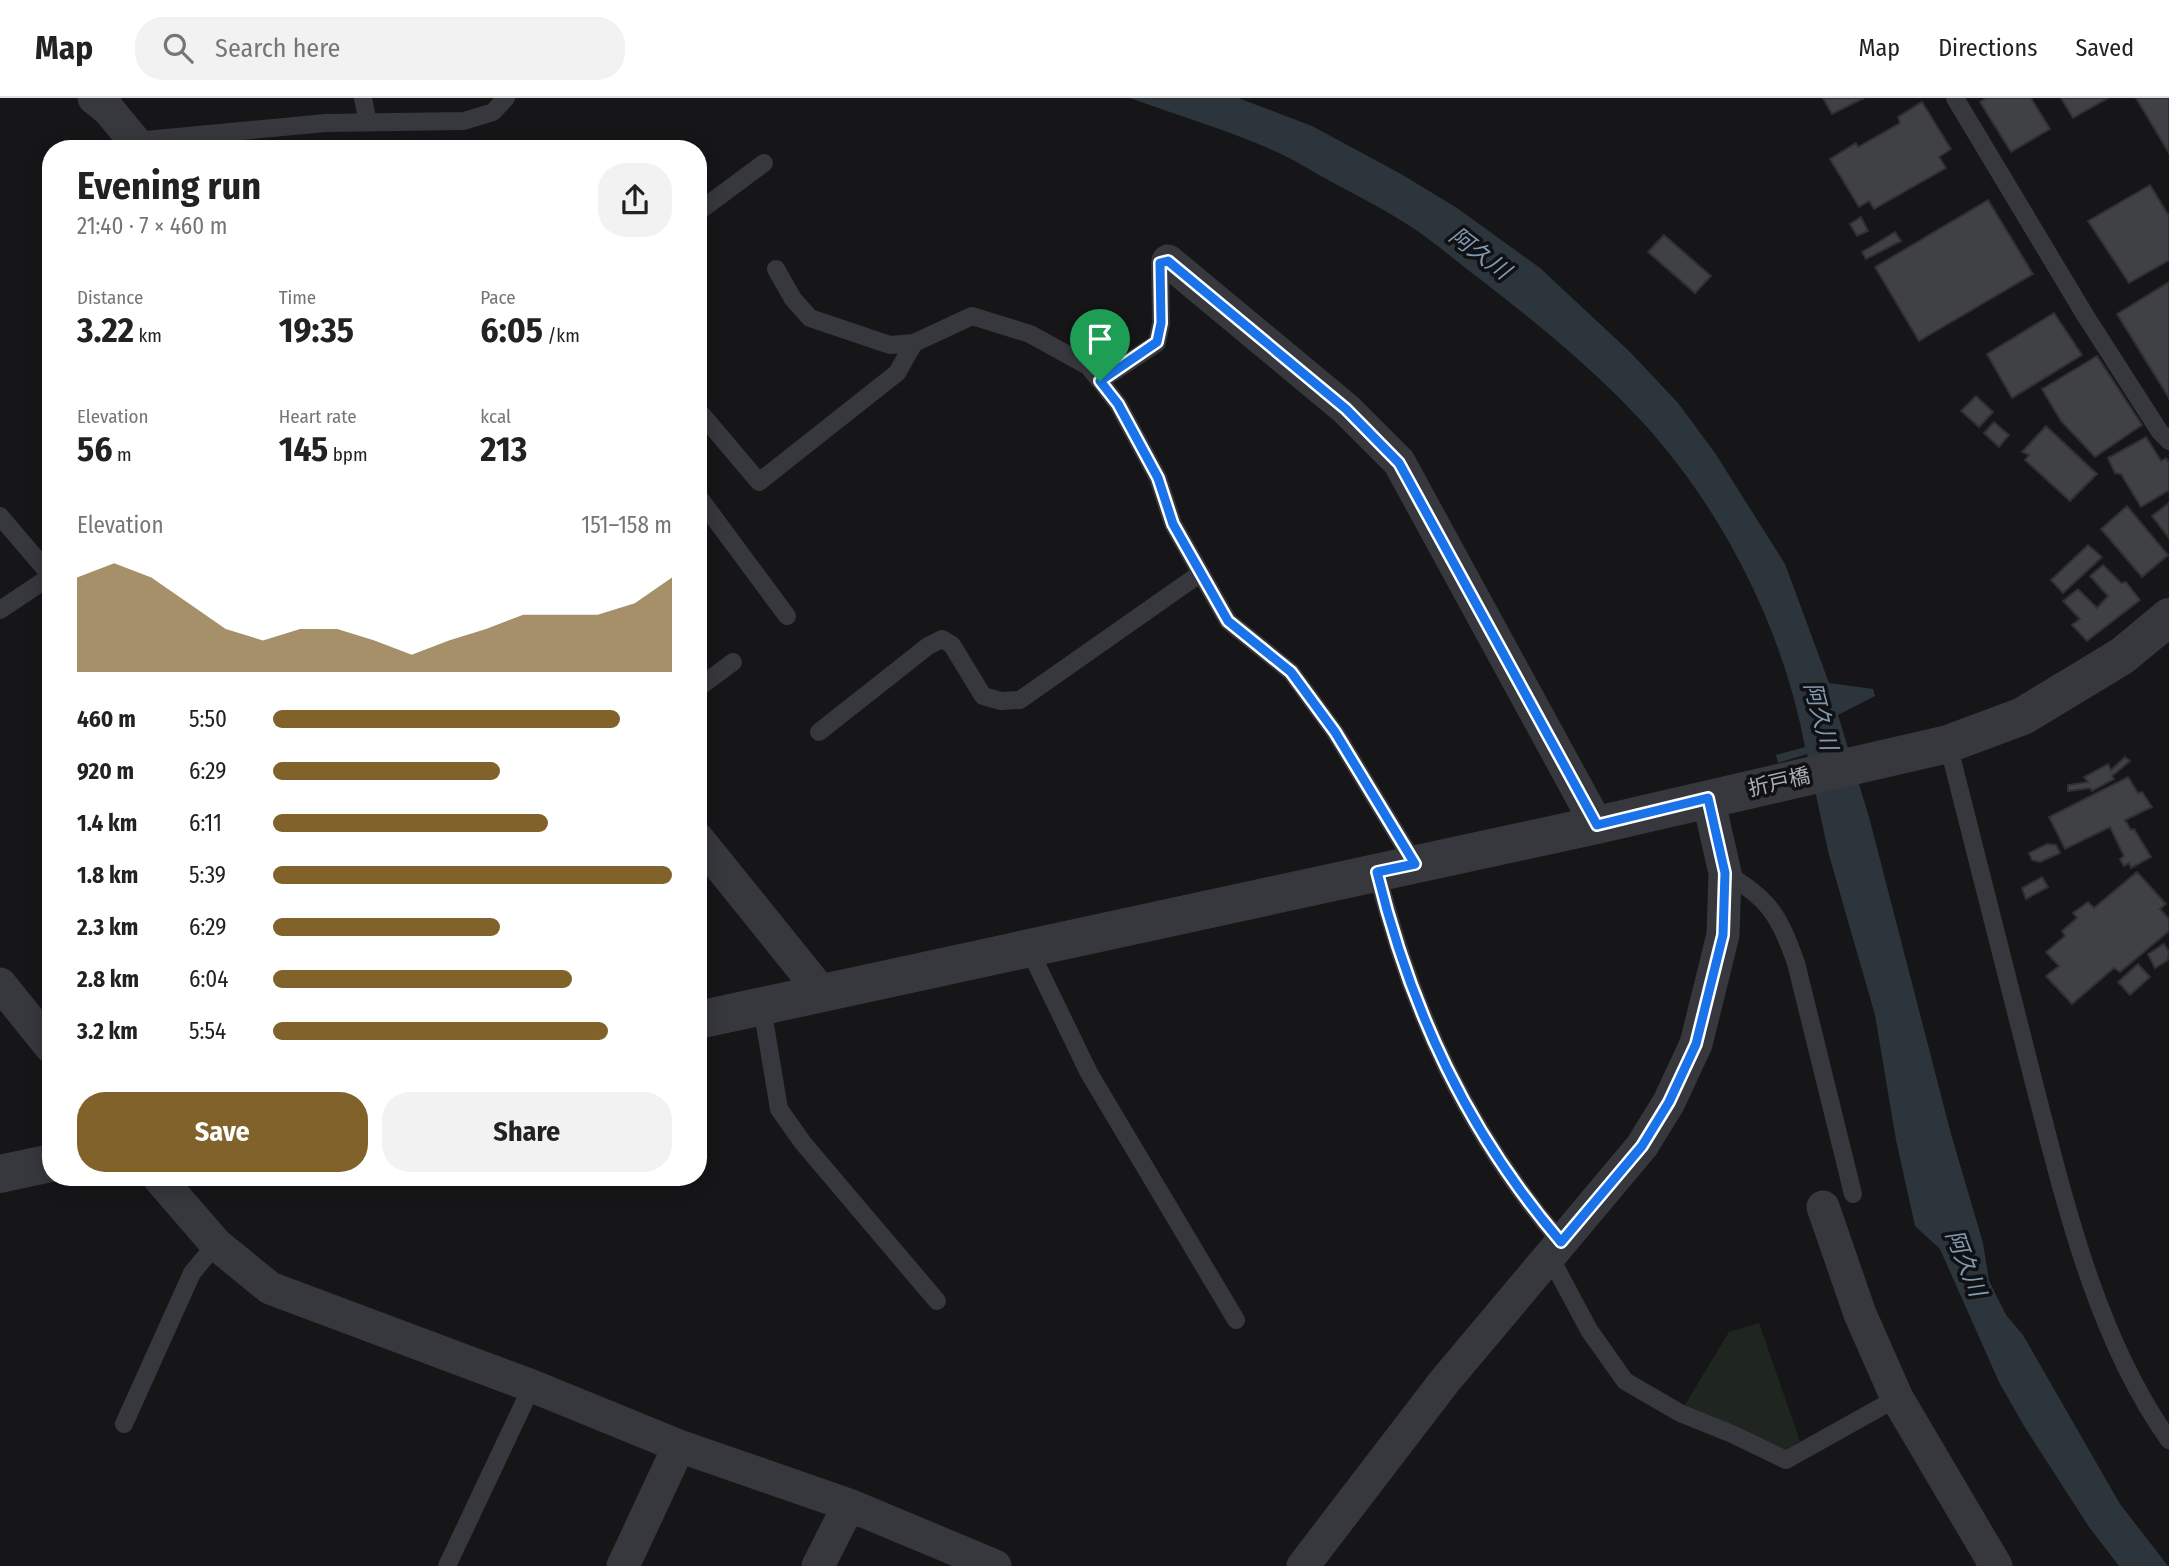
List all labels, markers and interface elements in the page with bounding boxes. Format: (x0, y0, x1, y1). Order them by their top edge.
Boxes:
search box (135, 17, 625, 80)
text: Map (35, 28, 93, 68)
icon: search (159, 29, 197, 67)
text: Search here (215, 33, 340, 64)
text: Map (1859, 34, 1900, 62)
text: Directions (1938, 34, 2037, 62)
text: Saved (2075, 34, 2134, 62)
text: Evening run (77, 163, 261, 209)
button: share (598, 163, 672, 237)
text: 21:40 · 7 × 460 m (77, 212, 227, 240)
water label: 阿久川 (1444, 221, 1518, 287)
text: Distance (77, 286, 144, 309)
text: Time (279, 286, 316, 309)
text: Pace (480, 286, 516, 309)
text: 3.22 (77, 309, 134, 351)
text: 19:35 (279, 309, 354, 351)
text: 6:05 (480, 309, 543, 351)
pin (1070, 309, 1130, 381)
icon: arrive (1081, 320, 1119, 358)
text: km (134, 324, 162, 347)
text: /km (543, 324, 580, 347)
text: Elevation (77, 405, 149, 428)
text: Heart rate (279, 405, 357, 428)
text: kcal (480, 405, 511, 428)
text: 56 (77, 428, 113, 470)
text: 145 (279, 428, 328, 470)
text: 213 (480, 428, 527, 470)
text: m (113, 443, 132, 466)
text: bpm (328, 443, 368, 466)
text: Elevation (77, 511, 164, 539)
text: 151–158 m (581, 511, 672, 539)
water label: 阿久川 (1799, 679, 1844, 756)
text: 460 m (77, 705, 136, 733)
text: 5:50 (189, 705, 227, 733)
text: 920 m (77, 757, 134, 785)
text: 6:29 (189, 757, 226, 785)
street label: 折戸橋 (1745, 762, 1813, 802)
text: 1.4 km (77, 809, 137, 837)
text: 6:11 (189, 809, 222, 837)
text: 1.8 km (77, 861, 138, 889)
text: 5:39 (189, 861, 226, 889)
text: 2.3 km (77, 913, 138, 941)
text: 6:29 (189, 913, 226, 941)
text: 2.8 km (77, 965, 139, 993)
text: 6:04 (189, 965, 228, 993)
text: 3.2 km (77, 1017, 138, 1045)
text: 5:54 (189, 1017, 226, 1045)
button: Save (77, 1092, 368, 1172)
button: Share (382, 1092, 672, 1172)
water label: 阿久川 (1940, 1226, 1993, 1303)

